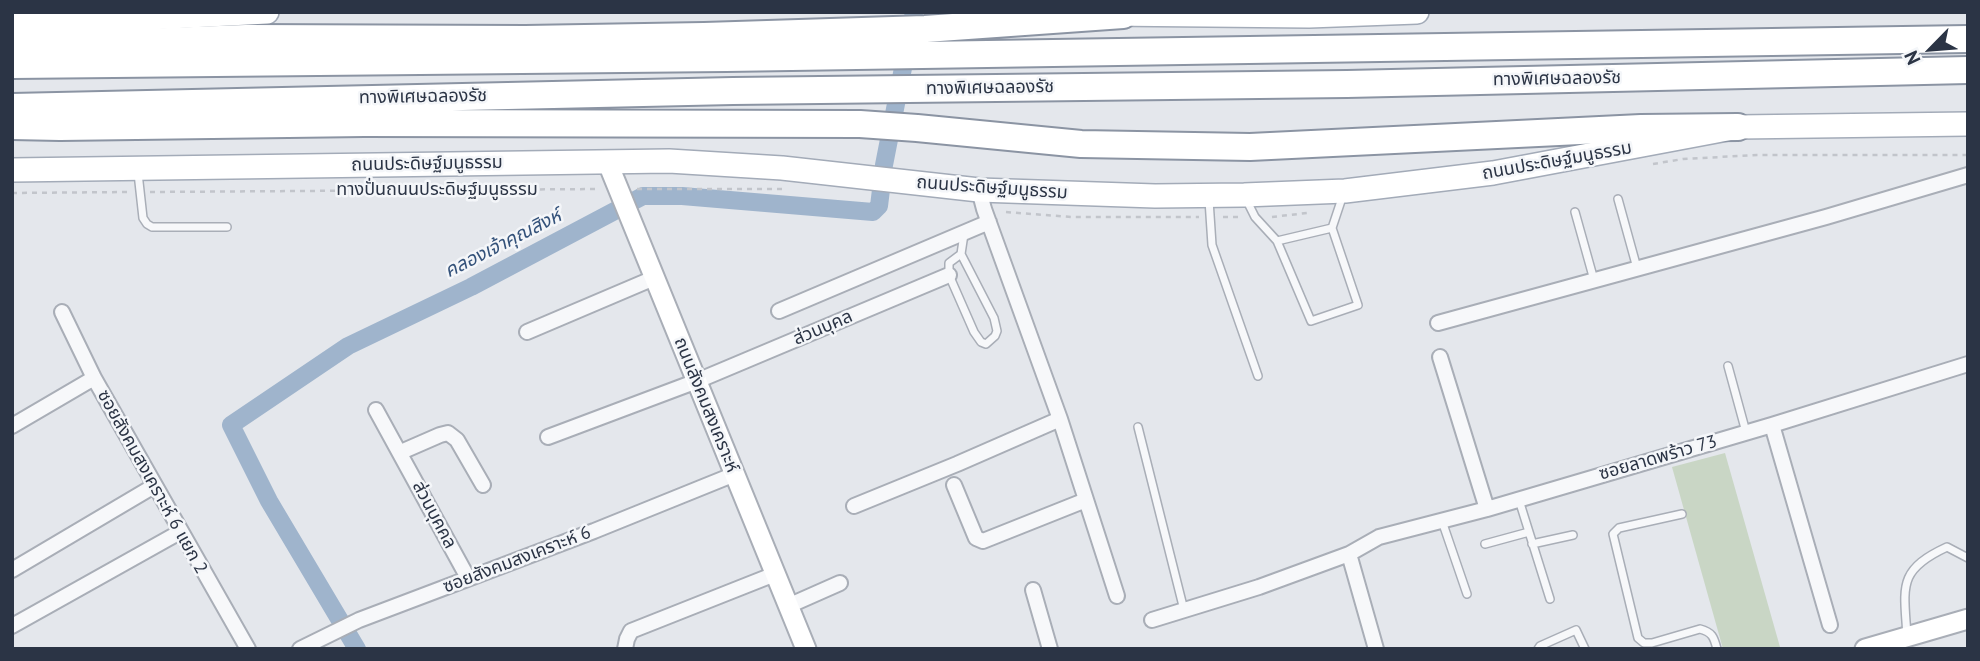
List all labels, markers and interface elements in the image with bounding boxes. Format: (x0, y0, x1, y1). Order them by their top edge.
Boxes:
north arrow (1896, 14, 1966, 84)
text: N (1898, 47, 1925, 69)
street label: ทางพิเศษฉลองรัช (1493, 67, 1621, 91)
street label: ทางพิเศษฉลองรัช (926, 76, 1054, 100)
street label: ทางพิเศษฉลองรัช (359, 85, 487, 109)
street label: ถนนประดิษฐ์มนูธรรม (1480, 137, 1634, 185)
street label: ถนนประดิษฐ์มนูธรรม (351, 152, 503, 176)
street label: ถนนประดิษฐ์มนูธรรม (916, 172, 1068, 204)
street label: ทางปั่นถนนประดิษฐ์มนูธรรม (336, 179, 538, 201)
water label: คลองเจ้าคุณสิงห์ (441, 205, 565, 283)
street label: ส่วนบุคล (790, 306, 856, 350)
street label: ถนนสังคมสงเคราะห์ (669, 334, 743, 476)
street label: ซอยสังคมสงเคราะห์ 6 แยก 2 (92, 386, 212, 578)
street label: ซอยลาดพร้าว 73 (1597, 431, 1719, 485)
street label: ส่วนบุคคล (407, 478, 461, 552)
street label: ซอยสังคมสงเคราะห์ 6 (440, 522, 594, 598)

